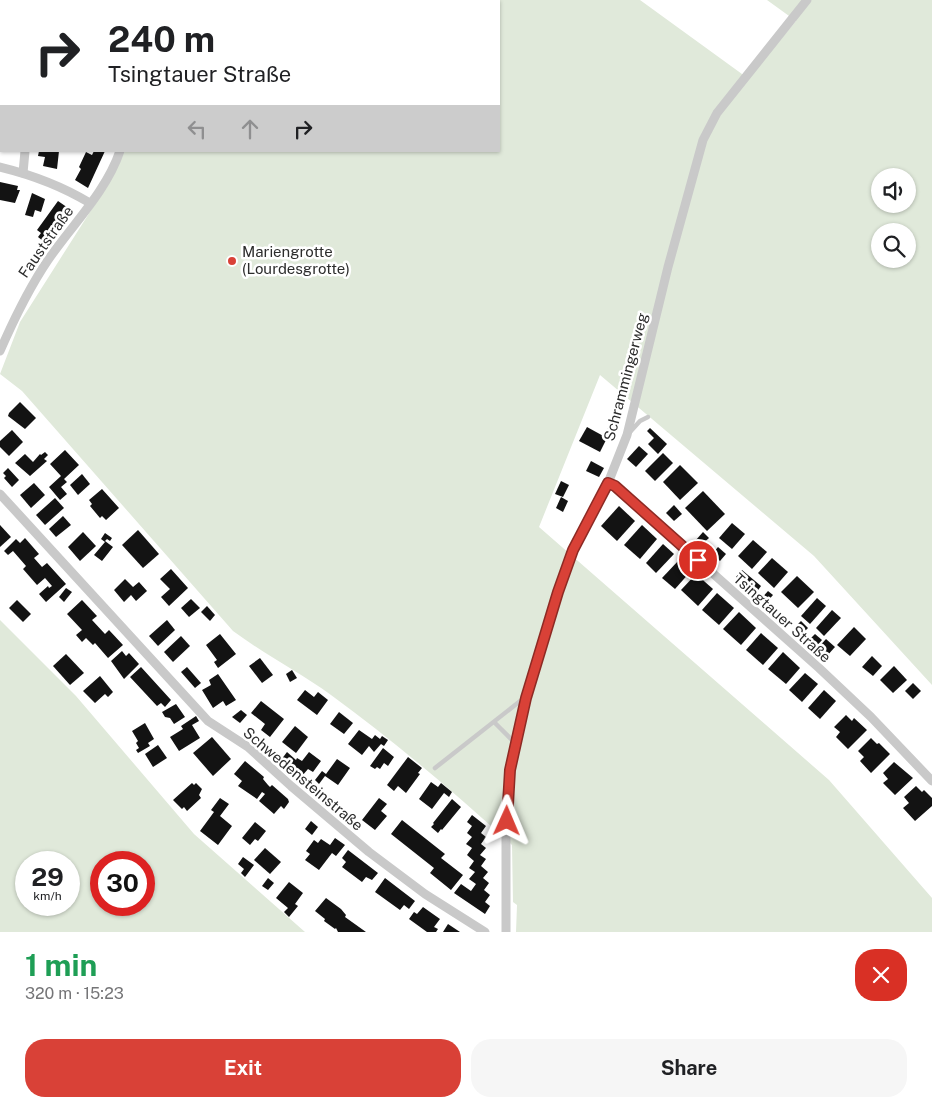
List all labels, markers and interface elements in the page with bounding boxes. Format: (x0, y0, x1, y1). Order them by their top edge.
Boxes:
text: 240 m (108, 19, 215, 60)
icon: right (25, 20, 90, 85)
text: Tsingtauer Straße (108, 61, 291, 87)
icon: left (183, 115, 211, 143)
icon: ahead (236, 115, 264, 143)
icon: right (289, 115, 317, 143)
map controls (871, 168, 916, 268)
button: sound (871, 168, 916, 213)
street label: Fauststraße (15, 203, 76, 281)
button: search (871, 223, 916, 268)
place label: Mariengrotte (Lourdesgrotte) (242, 243, 350, 277)
marker: Mariengrotte (Lourdesgrotte) (226, 255, 238, 267)
street label: Schrammingerweg (600, 311, 651, 443)
pin (677, 539, 719, 581)
icon: arrive (684, 546, 712, 574)
street label: Tsingtauer Straße (730, 569, 834, 666)
street label: Schwedensteinstraße (240, 724, 367, 834)
position arrow (480, 794, 532, 846)
speed limit sign: 30 (90, 851, 155, 916)
text: 29 (31, 862, 64, 892)
text: km/h (33, 889, 62, 903)
text: 1 min (25, 947, 97, 983)
button: close (855, 949, 907, 1001)
text: 320 m · 15:23 (25, 984, 124, 1003)
button: Exit (25, 1039, 461, 1097)
button: Share (471, 1039, 907, 1097)

